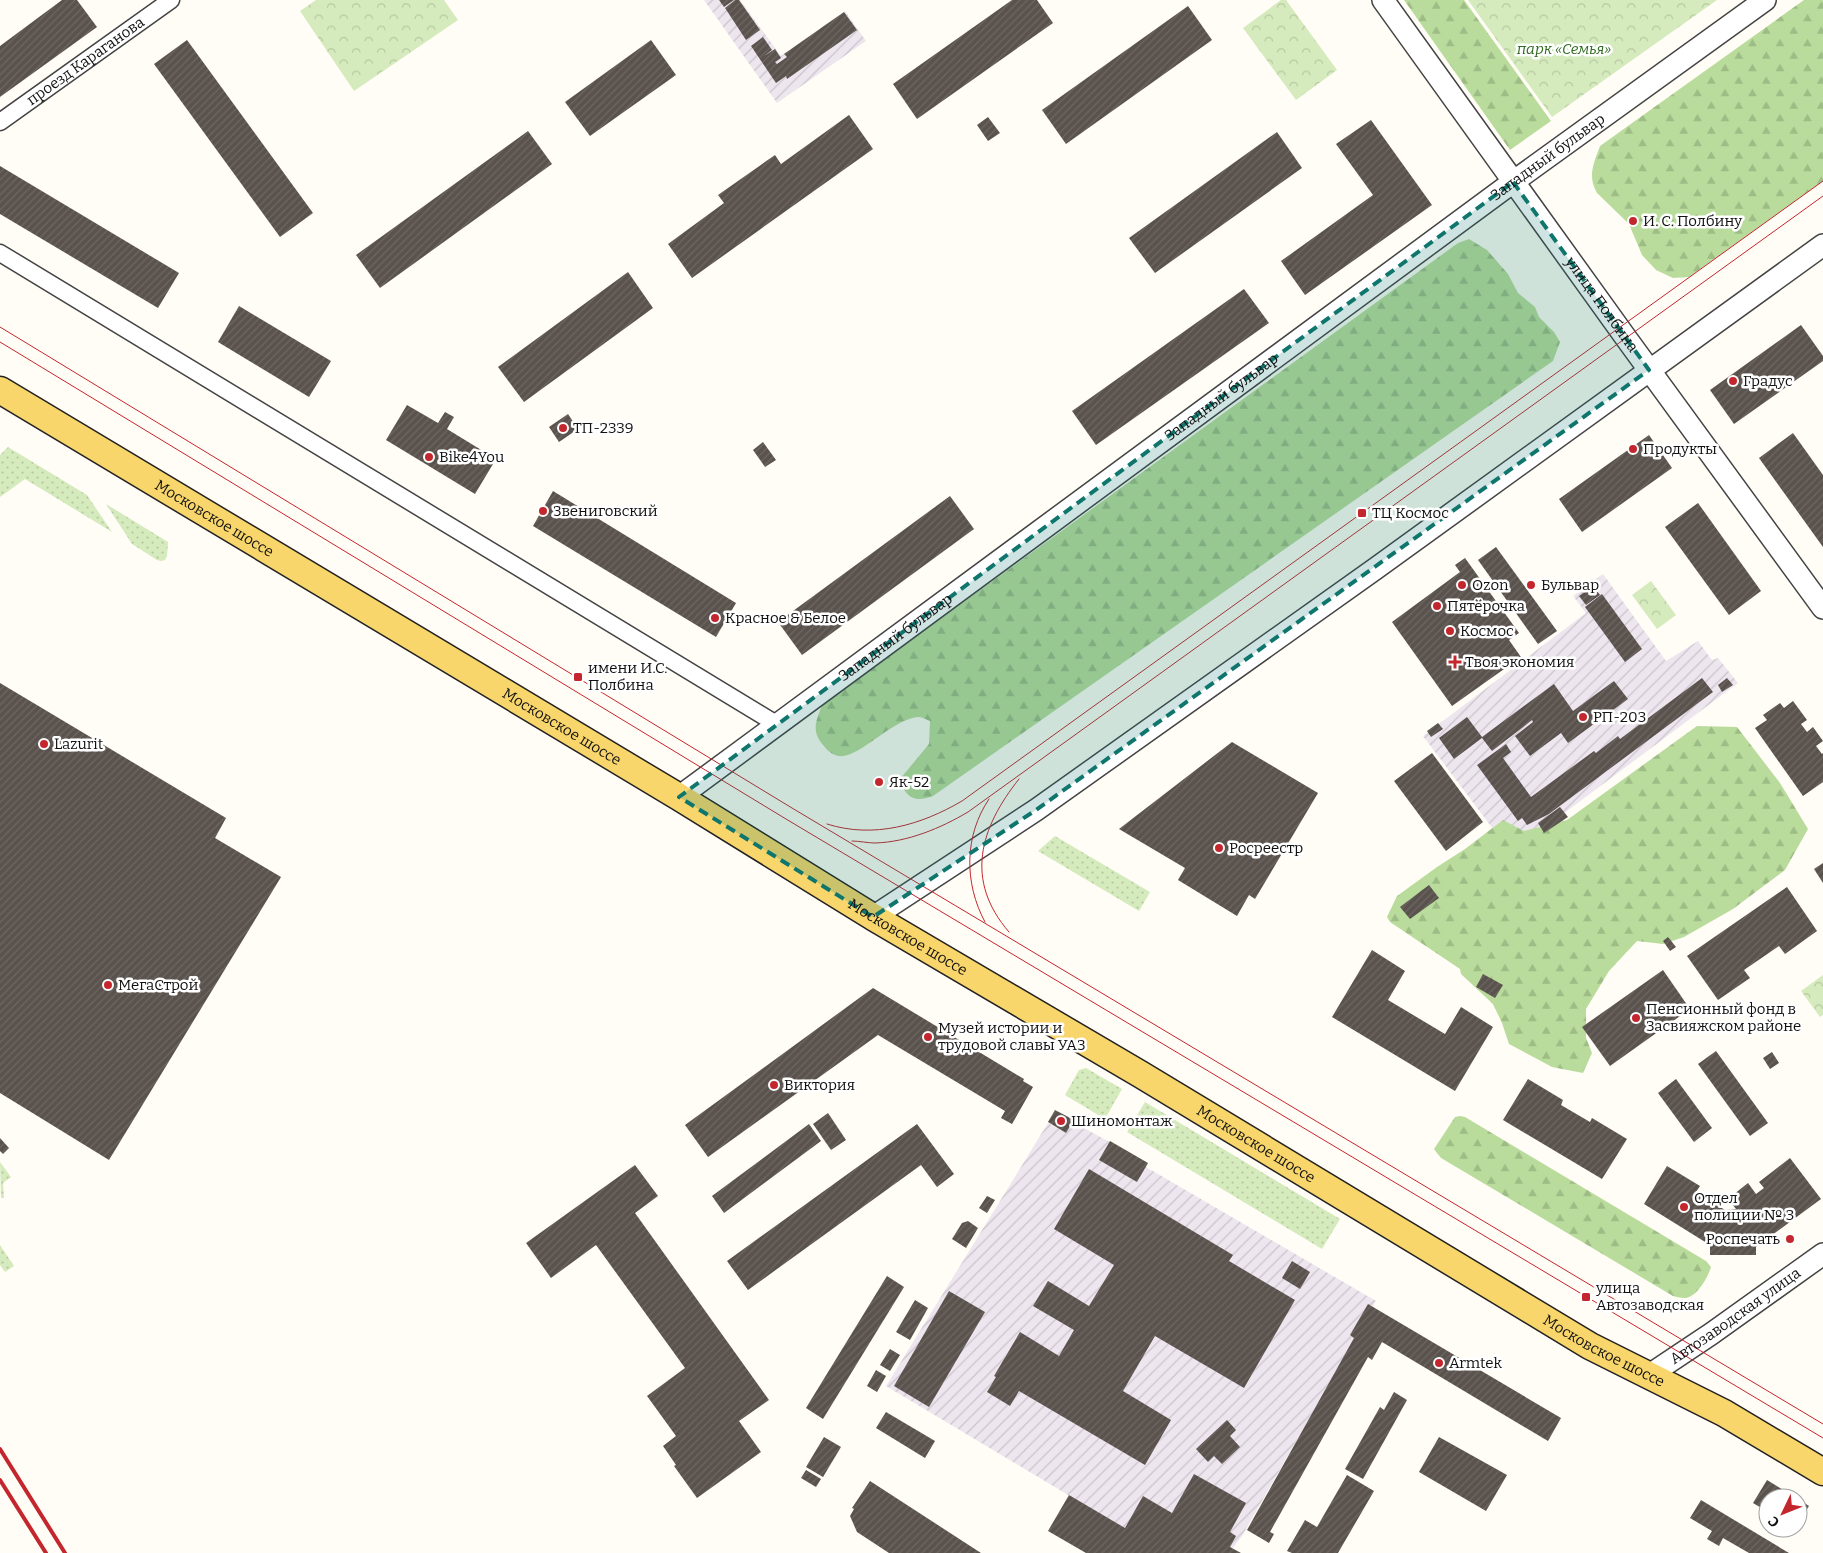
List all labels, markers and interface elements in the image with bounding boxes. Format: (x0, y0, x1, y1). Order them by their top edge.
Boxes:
street label: проезд Караганова (23, 13, 148, 109)
park label: парк «Семья» (1516, 40, 1611, 58)
street label: Западный бульвар (1487, 110, 1608, 204)
place label: И. С. Полбину (1643, 212, 1742, 230)
marker: И. С. Полбину (1627, 215, 1639, 227)
street label: улица Полбина (1561, 253, 1642, 356)
street label: Западный бульвар (1161, 349, 1282, 445)
place label: Градус (1743, 372, 1793, 390)
marker: Градус (1727, 375, 1739, 387)
place label: ТП-2339 (573, 419, 634, 437)
marker: ТП-2339 (557, 422, 569, 434)
place label: Продукты (1643, 440, 1717, 458)
marker: Продукты (1627, 443, 1639, 455)
place label: Bike4You (439, 448, 504, 466)
marker: Bike4You (423, 451, 435, 463)
street label: Московское шоссе (152, 476, 277, 561)
place label: Звениговский (553, 502, 658, 520)
place label: ТЦ Космос (1372, 504, 1449, 522)
marker: Звениговский (537, 505, 549, 517)
marker: ТЦ Космос (1356, 507, 1368, 519)
place label: Ozon (1472, 576, 1509, 594)
place label: Бульвар (1541, 576, 1599, 594)
marker: Ozon (1456, 579, 1468, 591)
marker: Бульвар (1525, 579, 1537, 591)
street label: Западный бульвар (835, 590, 956, 685)
place label: Пятёрочка (1447, 597, 1525, 615)
marker: Пятёрочка (1431, 600, 1443, 612)
place label: Красное & Белое (725, 609, 846, 627)
marker: Красное & Белое (709, 612, 721, 624)
place label: Космос (1460, 622, 1514, 640)
marker: Космос (1444, 625, 1456, 637)
place label: Твоя экономия (1465, 653, 1574, 671)
marker: Твоя экономия (1449, 656, 1461, 668)
place label: имени И.С. Полбина (588, 659, 668, 694)
marker: имени И.С. Полбина (572, 671, 584, 683)
street label: Московское шоссе (499, 684, 624, 769)
place label: РП-203 (1593, 708, 1646, 726)
marker: РП-203 (1577, 711, 1589, 723)
place label: Lazurit (54, 735, 104, 753)
marker: Lazurit (38, 738, 50, 750)
place label: Як-52 (889, 773, 929, 791)
marker: Як-52 (873, 776, 885, 788)
place label: Росреестр (1229, 839, 1303, 857)
marker: Росреестр (1213, 842, 1225, 854)
street label: Московское шоссе (845, 895, 971, 979)
place label: МегаСтрой (118, 976, 198, 994)
marker: МегаСтрой (102, 979, 114, 991)
place label: Пенсионный фонд в Засвияжском районе (1646, 1000, 1801, 1035)
marker: Пенсионный фонд в Засвияжском районе (1630, 1012, 1642, 1024)
place label: Музей истории и трудовой славы УАЗ (938, 1019, 1086, 1054)
marker: Музей истории и трудовой славы УАЗ (922, 1031, 934, 1043)
place label: Виктория (784, 1076, 855, 1094)
marker: Виктория (768, 1079, 780, 1091)
street label: Московское шоссе (1193, 1101, 1319, 1187)
place label: Шиномонтаж (1071, 1112, 1173, 1130)
marker: Шиномонтаж (1055, 1115, 1067, 1127)
place label: Отдел полиции № 3 (1694, 1189, 1794, 1224)
marker: Отдел полиции № 3 (1678, 1201, 1690, 1213)
place label: Роспечать (1706, 1230, 1780, 1248)
marker: Роспечать (1784, 1233, 1796, 1245)
street label: Автозаводская улица (1667, 1264, 1804, 1368)
place label: улица Автозаводская (1595, 1279, 1704, 1314)
marker: улица Автозаводская (1580, 1291, 1592, 1303)
street label: Московское шоссе (1540, 1311, 1668, 1391)
place label: Armtek (1449, 1354, 1503, 1372)
marker: Armtek (1433, 1357, 1445, 1369)
north arrow (1758, 1488, 1808, 1538)
text: С (1765, 1512, 1783, 1531)

